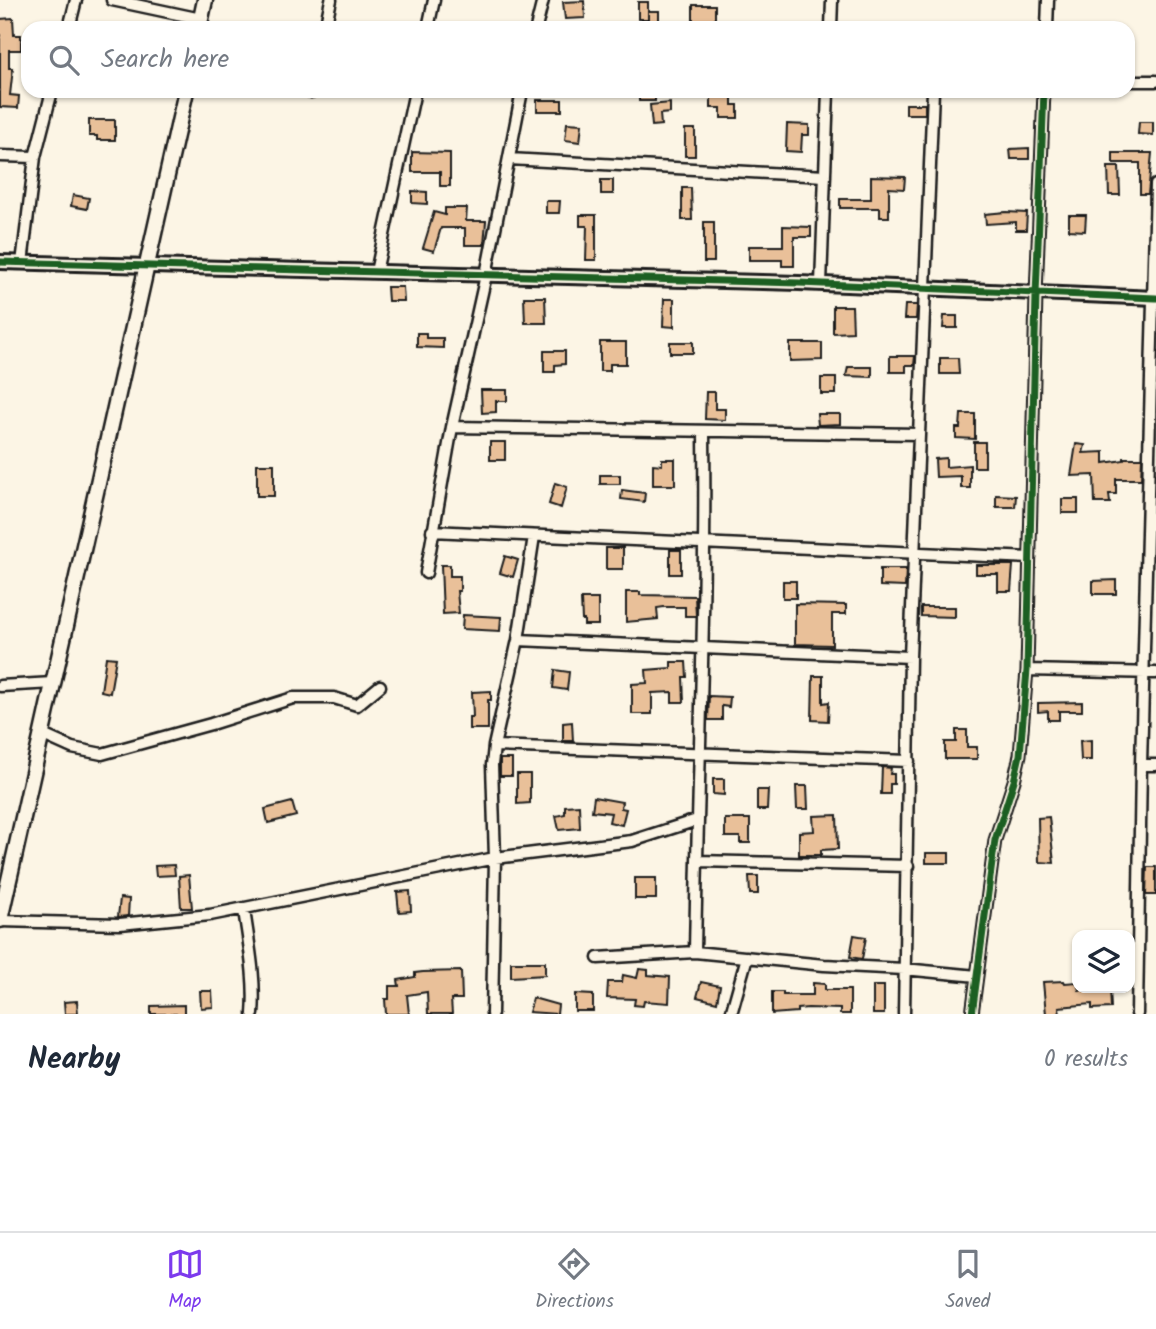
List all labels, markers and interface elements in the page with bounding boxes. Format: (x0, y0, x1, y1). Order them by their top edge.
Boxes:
search box (21, 21, 1135, 98)
text: Search here (101, 39, 229, 81)
icon: search (45, 41, 83, 79)
map controls (1072, 930, 1135, 993)
button: layers (1072, 930, 1135, 993)
text: Nearby (28, 1036, 120, 1084)
text: 0 results (1044, 1042, 1128, 1078)
tab: Map (166, 1245, 204, 1317)
tab: Directions (535, 1245, 614, 1317)
tab: Saved (945, 1245, 990, 1317)

